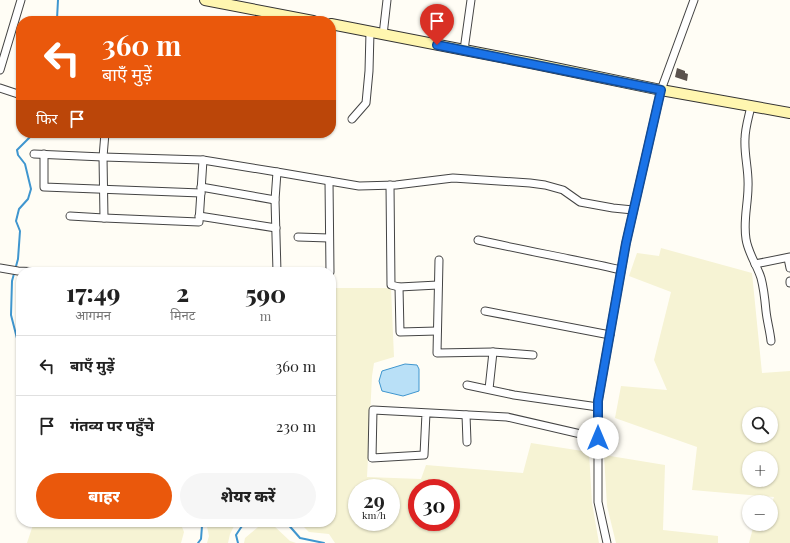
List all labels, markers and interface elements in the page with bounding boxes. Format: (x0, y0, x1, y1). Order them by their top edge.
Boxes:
pin (420, 4, 454, 45)
icon: arrive (426, 10, 448, 32)
text: 360 m (102, 26, 181, 63)
icon: left (36, 32, 88, 84)
text: बाएँ मुड़ें (102, 62, 152, 86)
text: फिर (36, 108, 58, 128)
icon: arrive (66, 108, 88, 130)
text: 17:49 (66, 276, 120, 308)
text: 2 (176, 276, 189, 308)
text: 590 (245, 277, 286, 309)
text: आगमन (75, 306, 111, 323)
text: मिनट (170, 306, 195, 323)
text: m (260, 307, 271, 324)
icon: left (36, 355, 58, 377)
text: बाएँ मुड़ें (70, 355, 115, 375)
text: 360 m (275, 356, 316, 376)
map controls (742, 407, 778, 531)
button: search (742, 407, 778, 443)
icon: arrive (36, 415, 58, 437)
text: गंतव्य पर पहुँचे (70, 415, 154, 435)
text: 230 m (276, 416, 316, 436)
position arrow (577, 417, 619, 459)
button: + (742, 451, 778, 487)
button: बाहर (36, 473, 172, 519)
button: शेयर करें (180, 473, 316, 519)
speed limit sign: 30 (408, 479, 460, 531)
text: 29 (363, 486, 385, 513)
button: − (742, 495, 778, 531)
text: km/h (362, 508, 386, 522)

